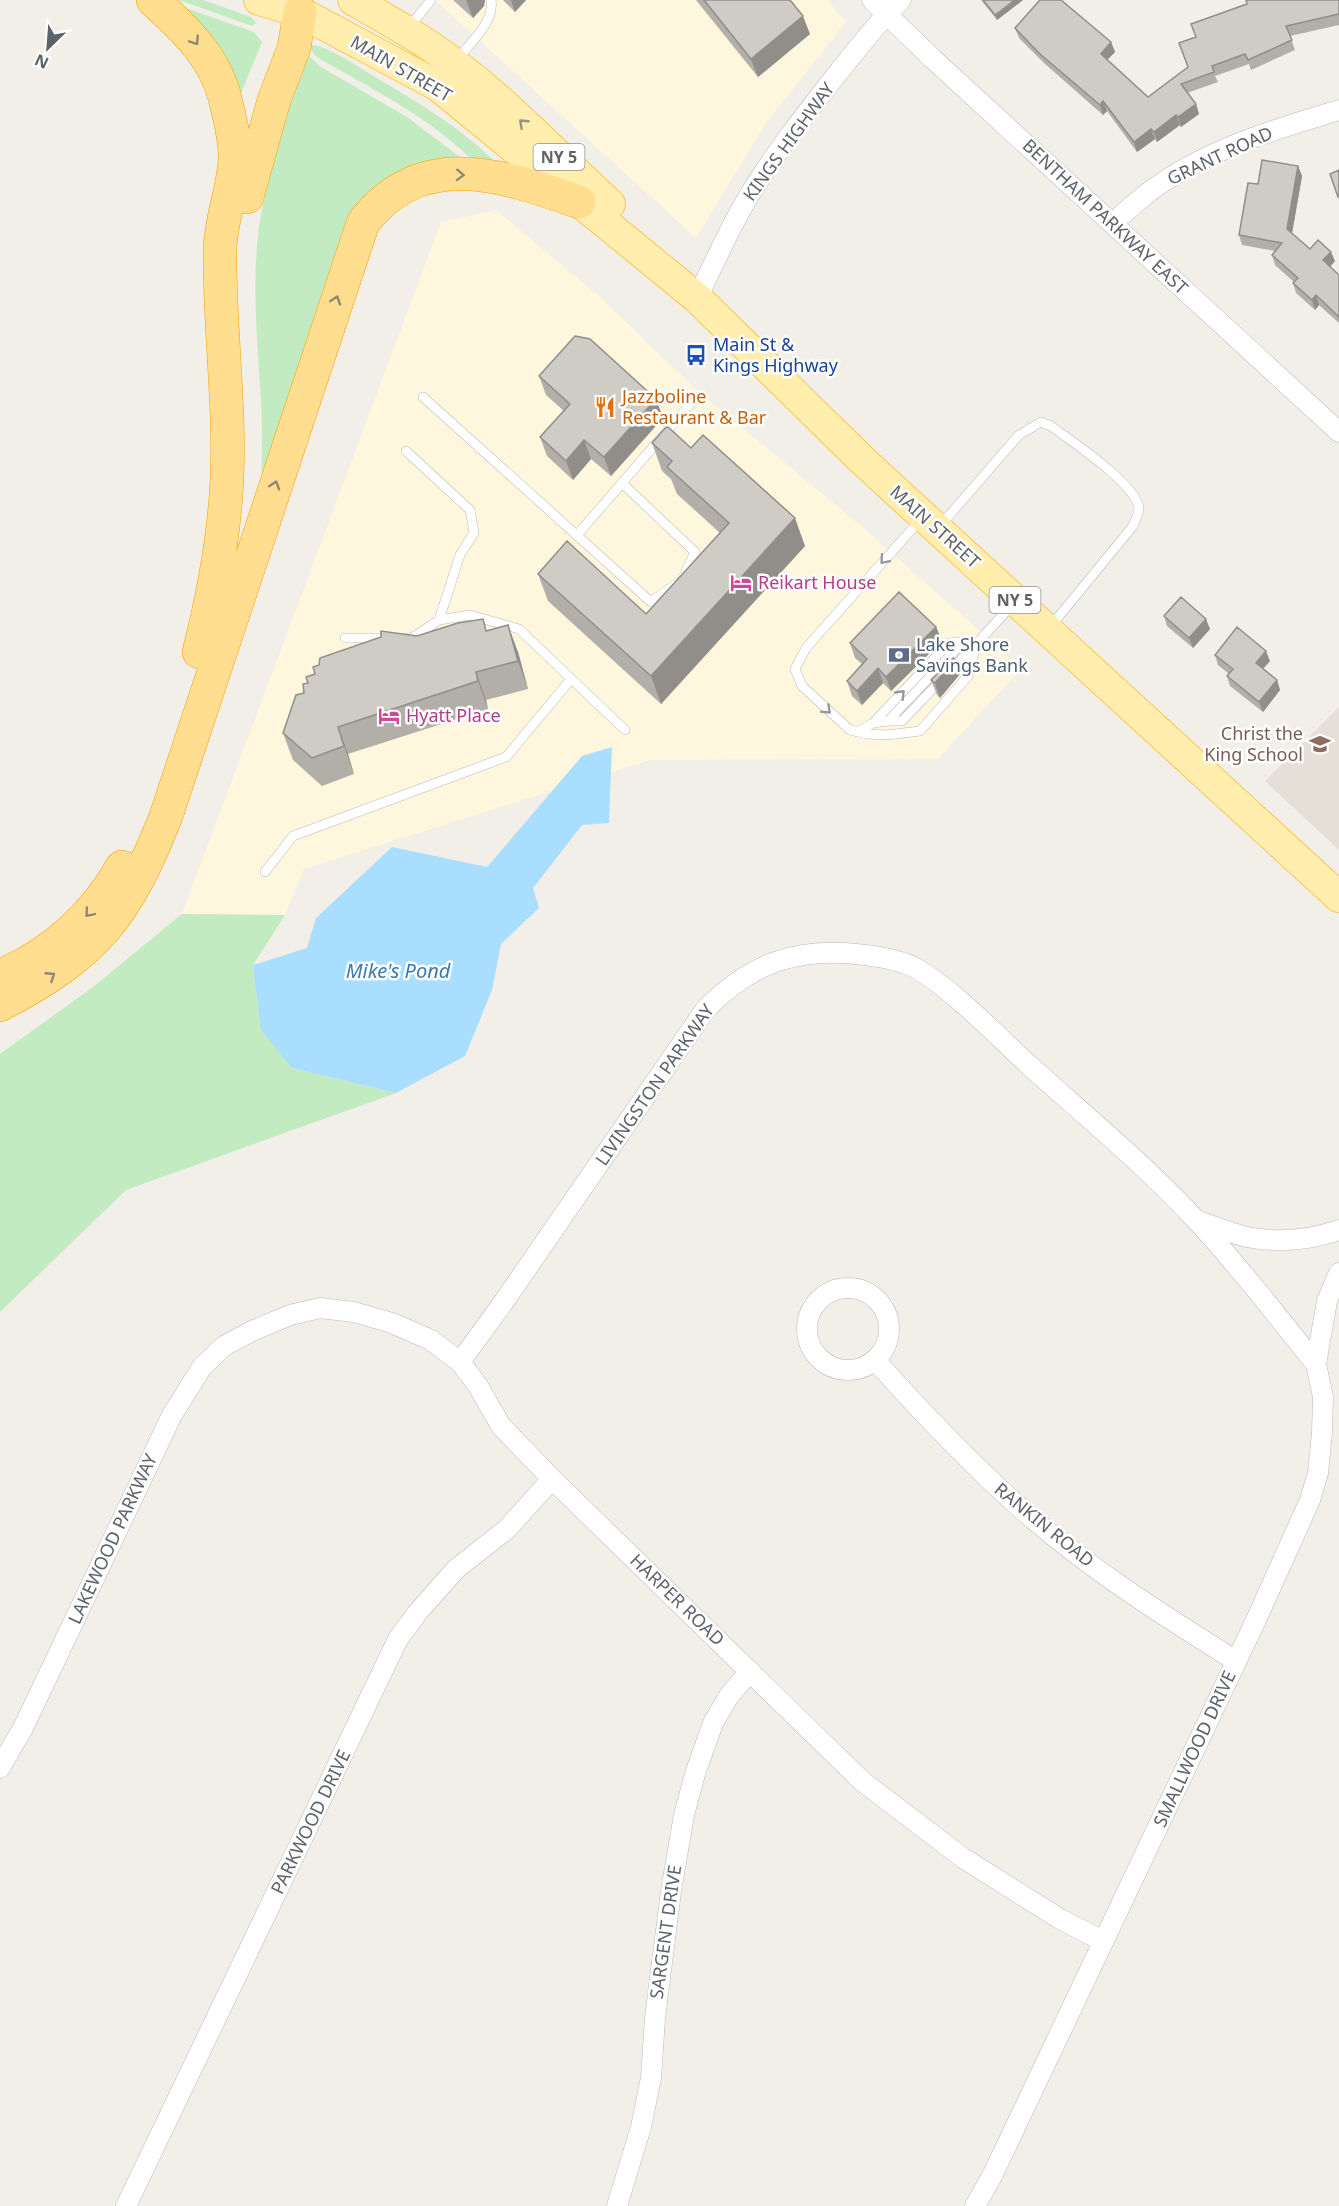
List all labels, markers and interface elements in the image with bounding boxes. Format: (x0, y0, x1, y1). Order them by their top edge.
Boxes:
north arrow (18, 18, 78, 78)
street label: MAIN STREET (346, 29, 457, 107)
one-way arrow (188, 35, 199, 46)
text: N (31, 49, 52, 74)
street label: KINGS HIGHWAY (737, 77, 840, 206)
one-way arrow (520, 119, 530, 130)
street label: GRANT ROAD (1163, 120, 1276, 190)
street label: BENTHAM PARKWAY EAST (1018, 133, 1194, 299)
road number: NY 5 (534, 144, 584, 170)
one-way arrow (455, 168, 464, 181)
one-way arrow (329, 295, 341, 306)
place label: Main St & Kings Highway (713, 332, 839, 377)
bus stop icon: Main St & Kings Highway (684, 343, 708, 367)
place label: Jazzboline Restaurant & Bar (620, 384, 767, 429)
restaurant icon: Jazzboline Restaurant & Bar (593, 395, 617, 419)
street label: MAIN STREET (886, 479, 986, 573)
one-way arrow (268, 480, 280, 491)
one-way arrow (880, 553, 891, 564)
place label: Reikart House (758, 570, 876, 594)
hotel icon: Reikart House (729, 571, 753, 595)
road number: NY 5 (990, 587, 1040, 613)
place label: Lake Shore Savings Bank (916, 632, 1028, 677)
bank icon: Lake Shore Savings Bank (887, 643, 911, 667)
one-way arrow (893, 690, 904, 701)
place label: Hyatt Place (406, 703, 501, 727)
one-way arrow (821, 703, 831, 714)
hotel icon: Hyatt Place (377, 704, 401, 728)
place label: Christ the King School (1204, 721, 1303, 766)
school or university icon: Christ the King School (1308, 732, 1332, 756)
one-way arrow (85, 906, 96, 917)
water label: Mike's Pond (346, 957, 451, 984)
one-way arrow (44, 972, 55, 983)
street label: LIVINGSTON PARKWAY (589, 998, 719, 1170)
street label: LAKEWOOD PARKWAY (62, 1449, 162, 1628)
street label: RANKIN ROAD (990, 1477, 1099, 1572)
street label: HARPER ROAD (625, 1548, 730, 1650)
street label: SMALLWOOD DRIVE (1147, 1666, 1241, 1831)
street label: PARKWOOD DRIVE (265, 1745, 355, 1898)
street label: SARGENT DRIVE (644, 1863, 686, 2001)

